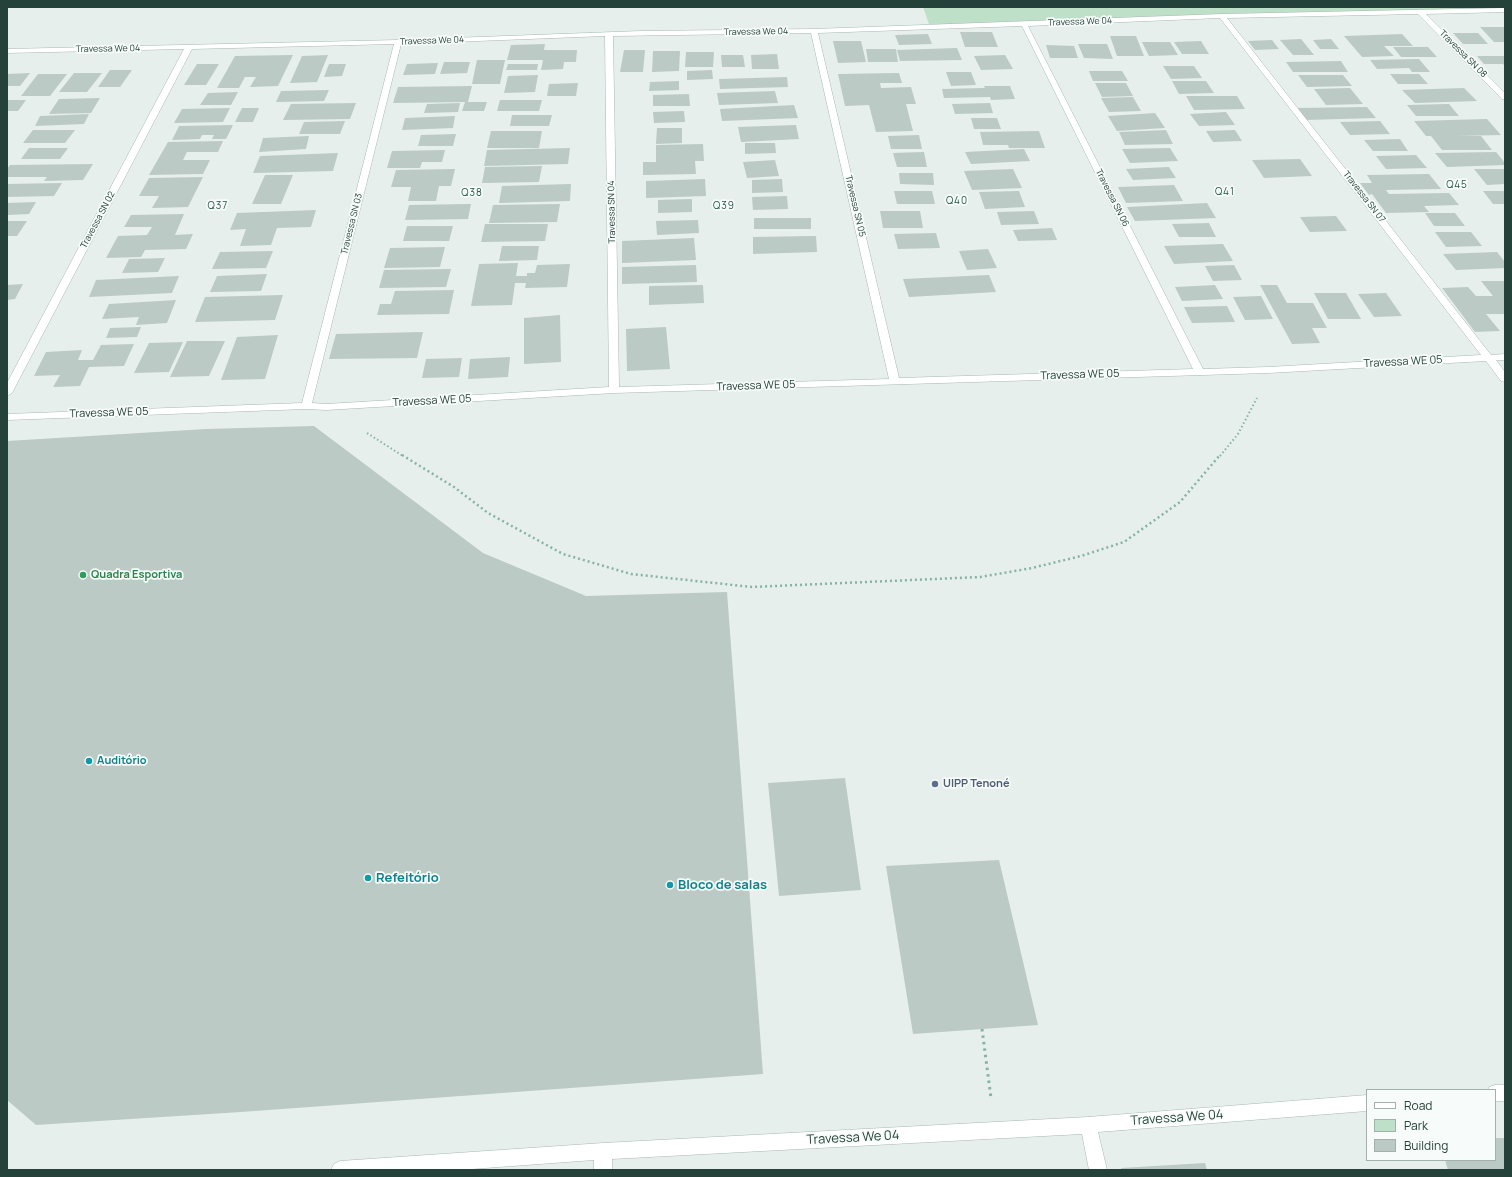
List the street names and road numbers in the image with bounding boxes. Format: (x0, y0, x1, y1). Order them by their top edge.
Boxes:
street label: Travessa We 04 (1048, 15, 1112, 29)
street label: Travessa We 04 (724, 26, 788, 38)
street label: Travessa SN 08 (1437, 28, 1489, 80)
street label: Travessa We 04 (400, 34, 464, 48)
street label: Travessa We 04 (76, 43, 140, 55)
street label: Travessa SN 06 (1093, 167, 1131, 229)
street label: Travessa SN 07 (1341, 169, 1387, 225)
street label: Travessa SN 05 (843, 174, 867, 238)
street label: Travessa SN 04 (606, 180, 618, 244)
street label: Travessa SN 02 (78, 190, 118, 250)
street label: Travessa SN 03 (339, 192, 365, 256)
street label: Travessa WE 05 (1363, 353, 1443, 371)
street label: Travessa WE 05 (1040, 367, 1120, 383)
street label: Travessa WE 05 (716, 378, 796, 394)
street label: Travessa WE 05 (392, 392, 472, 410)
street label: Travessa WE 05 (69, 405, 149, 421)
street label: Travessa We 04 (1130, 1107, 1224, 1129)
street label: Travessa We 04 (806, 1128, 900, 1148)

